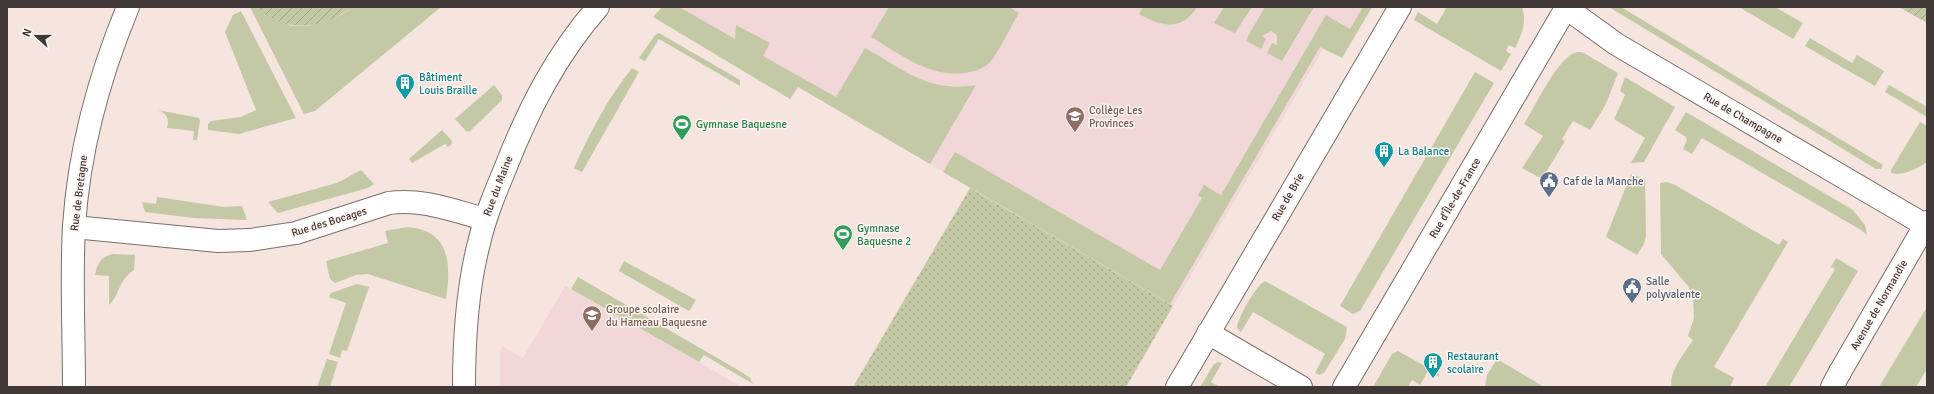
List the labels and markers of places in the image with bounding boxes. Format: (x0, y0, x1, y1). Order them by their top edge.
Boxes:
place label: Bâtiment Louis Braille (419, 71, 477, 97)
building icon: Bâtiment Louis Braille (394, 72, 416, 100)
place label: Collège Les Provinces (1089, 104, 1143, 130)
school or university icon: Collège Les Provinces (1064, 105, 1086, 133)
sports icon: Gymnase Baquesne (671, 113, 693, 141)
place label: Gymnase Baquesne (696, 118, 787, 131)
building icon: La Balance (1373, 140, 1395, 168)
place label: La Balance (1398, 145, 1449, 158)
public building icon: Caf de la Manche (1538, 170, 1560, 198)
place label: Caf de la Manche (1563, 175, 1643, 188)
place label: Gymnase Baquesne 2 (857, 222, 911, 248)
sports icon: Gymnase Baquesne 2 (832, 223, 854, 251)
place label: Salle polyvalente (1646, 275, 1700, 301)
public building icon: Salle polyvalente (1621, 276, 1643, 304)
place label: Groupe scolaire du Hameau Baquesne (606, 303, 707, 329)
school or university icon: Groupe scolaire du Hameau Baquesne (581, 304, 603, 332)
place label: Restaurant scolaire (1447, 350, 1499, 376)
building icon: Restaurant scolaire (1422, 351, 1444, 379)

